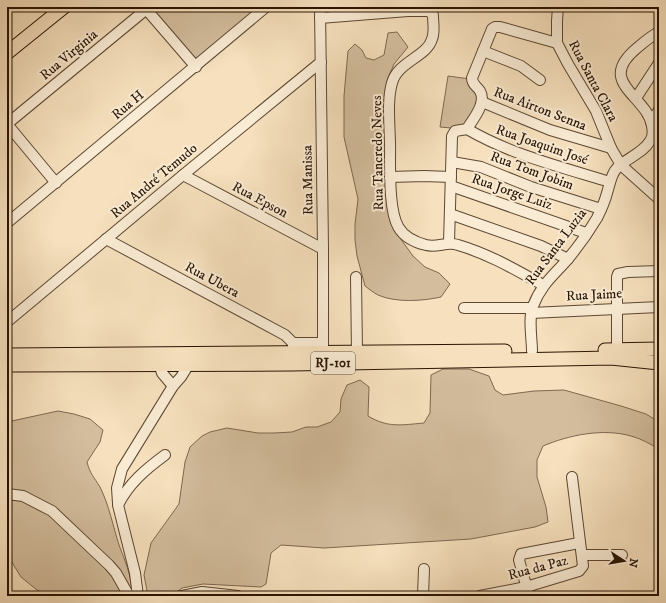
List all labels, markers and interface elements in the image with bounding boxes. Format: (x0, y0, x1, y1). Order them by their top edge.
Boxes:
street label: Rua Virginia (36, 26, 102, 84)
street label: Rua Santa Clara (564, 37, 622, 125)
street label: Rua Airton Senna (491, 83, 589, 135)
street label: Rua H (108, 86, 148, 124)
street label: Rua Tancredo Neves (368, 95, 388, 211)
street label: Rua Joaquim José (493, 121, 591, 169)
street label: Rua André Temudo (107, 139, 201, 223)
street label: Rua Manissa (298, 145, 318, 215)
street label: Rua Tom Jobim (488, 148, 577, 195)
street label: Rua Jorge Luiz (469, 170, 555, 214)
street label: Rua Epson (229, 178, 292, 223)
street label: Rua Santa Luzia (521, 205, 591, 289)
street label: Rua Ubera (182, 258, 242, 302)
street label: Rua Jaime (565, 285, 623, 305)
road number: RJ-101 (311, 352, 355, 374)
north arrow (604, 541, 644, 581)
street label: Rua da Paz (506, 551, 570, 585)
text: N (625, 557, 641, 569)

